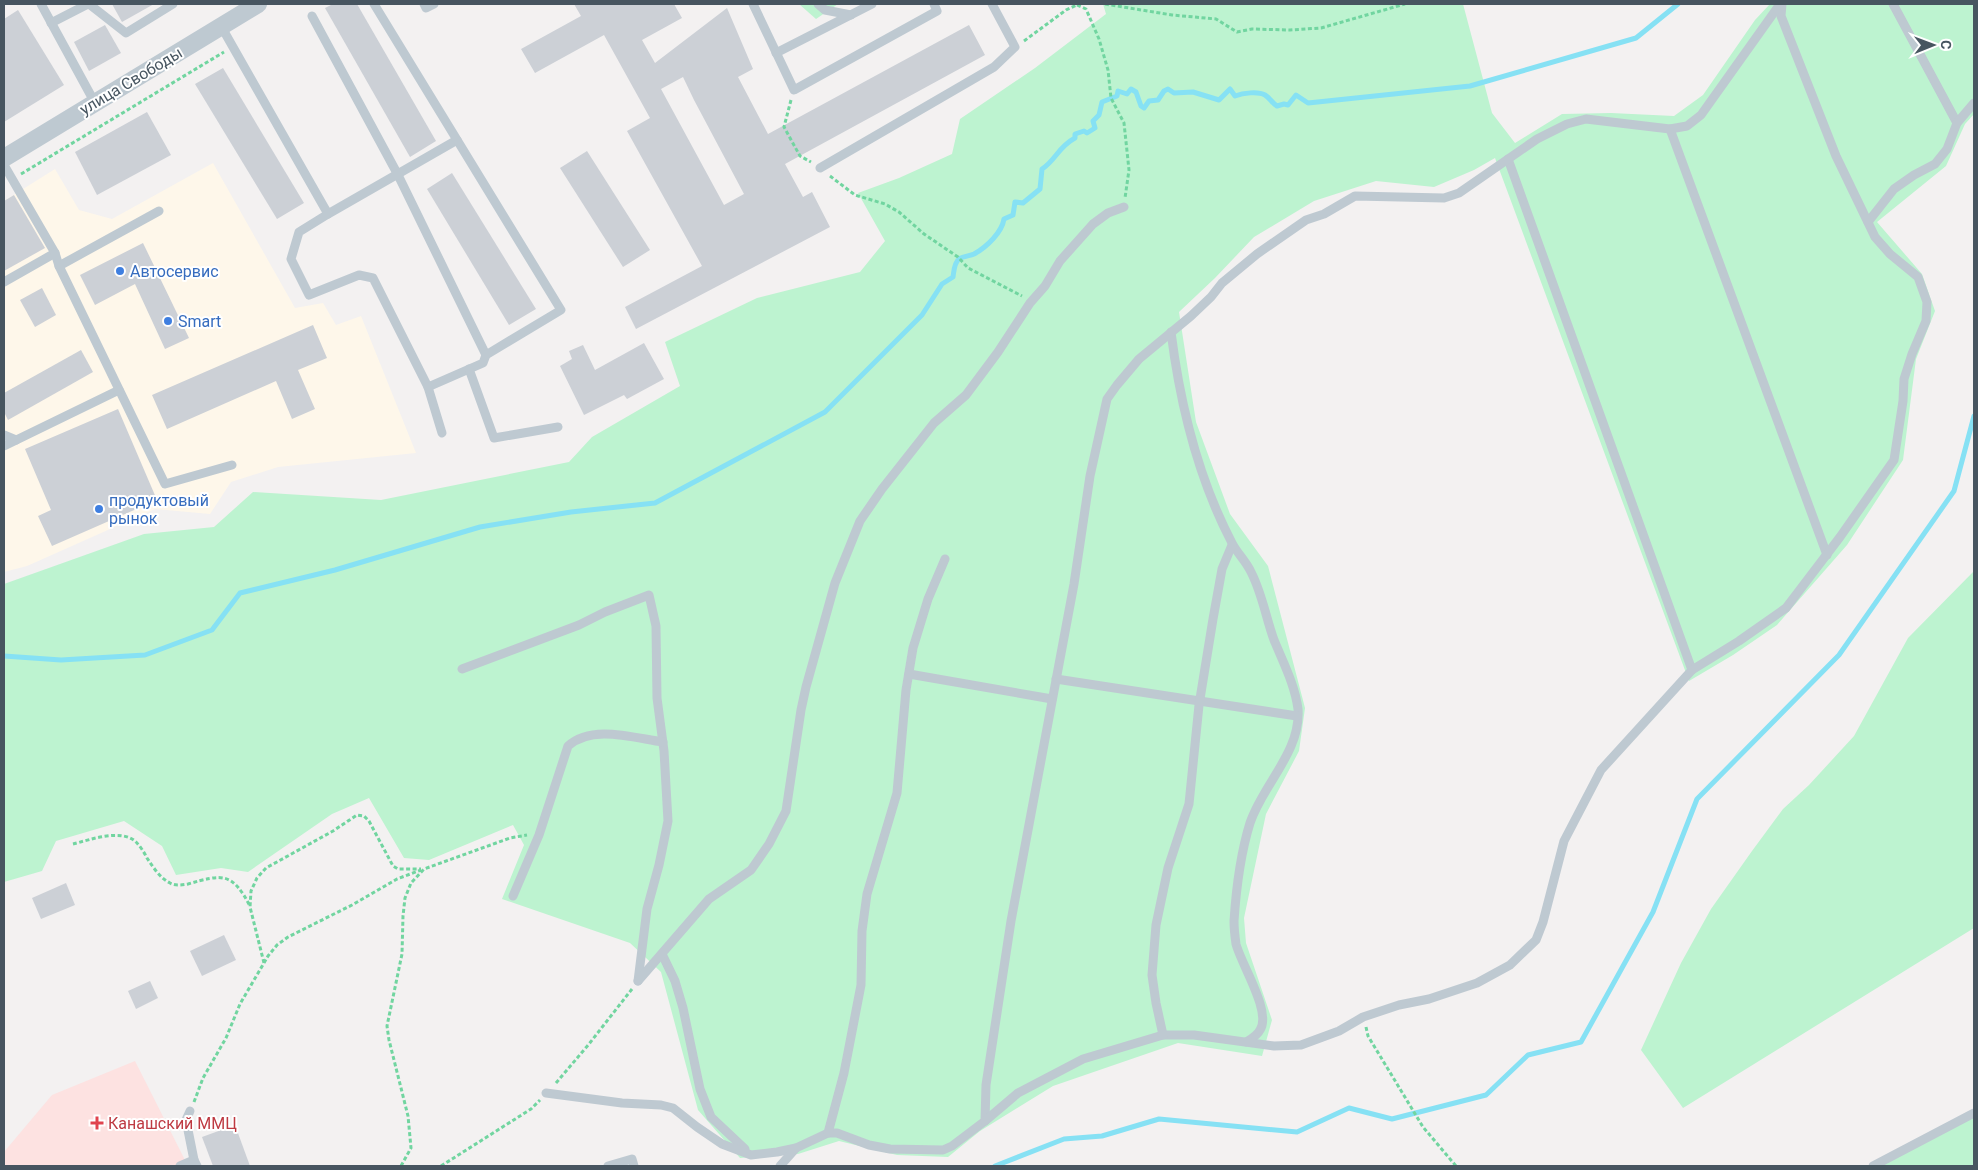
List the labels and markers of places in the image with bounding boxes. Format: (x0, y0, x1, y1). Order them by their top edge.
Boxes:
place label: Автосервис (130, 262, 219, 281)
marker: Автосервис (114, 265, 126, 277)
place label: Smart (178, 312, 221, 331)
marker: Smart (162, 315, 174, 327)
place label: продуктовый рынок (109, 491, 209, 528)
marker: продуктовый рынок (93, 503, 105, 515)
place label: Канашский ММЦ (108, 1114, 237, 1133)
marker: Канашский ММЦ (90, 1116, 104, 1130)

